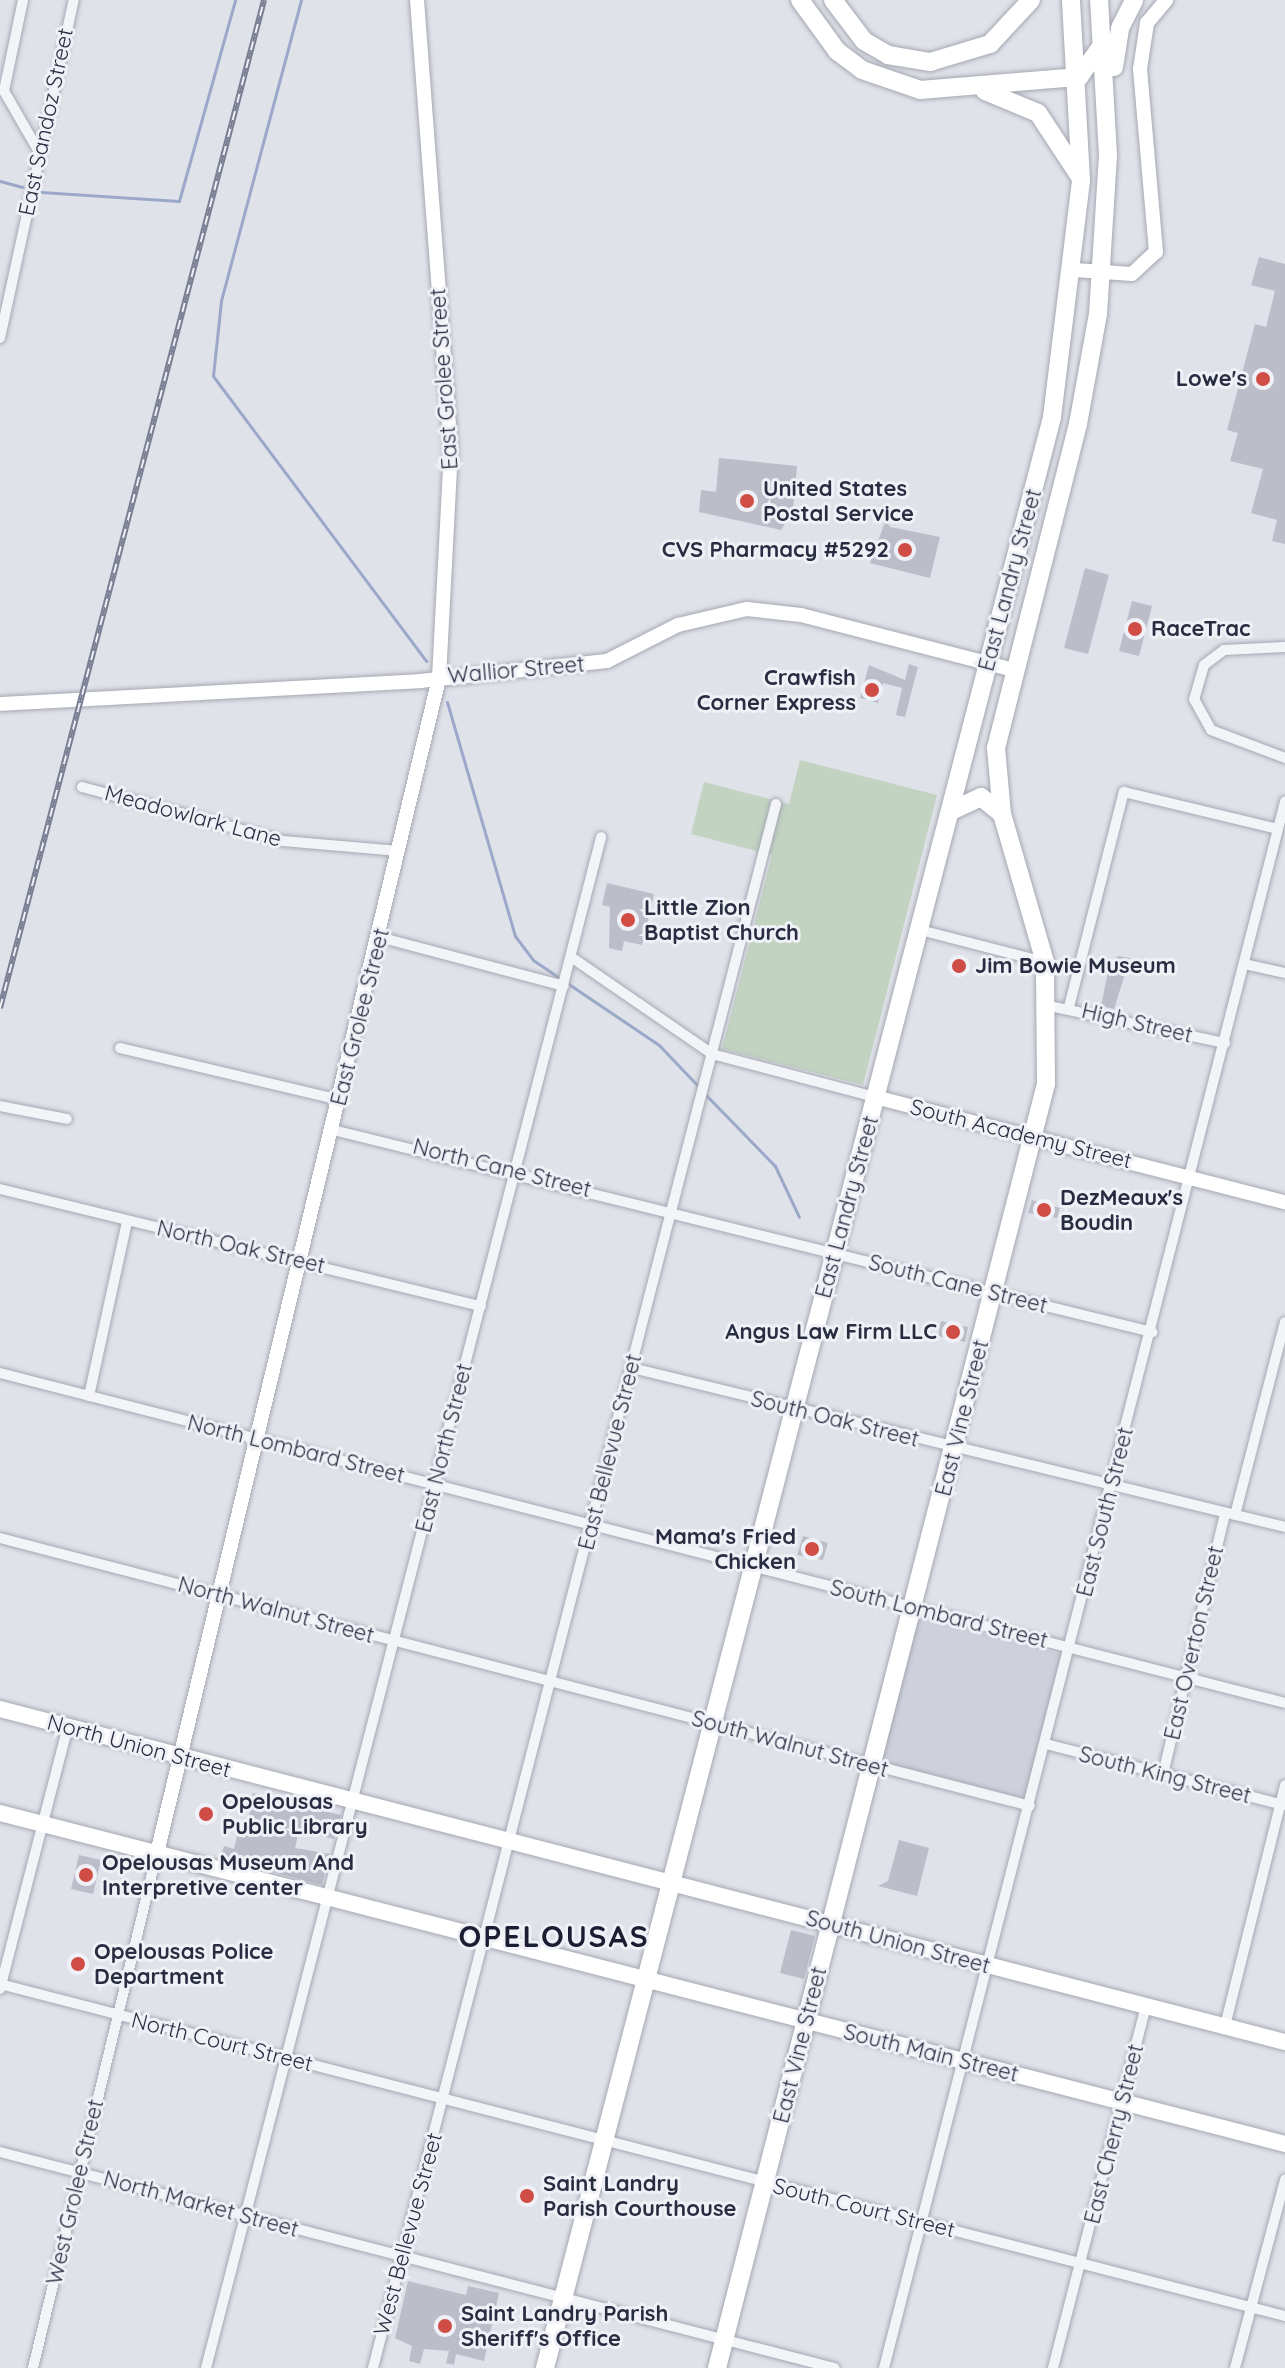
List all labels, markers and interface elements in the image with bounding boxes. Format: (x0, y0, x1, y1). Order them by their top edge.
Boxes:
street label: East Sandoz Street (13, 26, 79, 218)
street label: East Grolee Street (424, 287, 464, 471)
place label: Lowe's (1176, 366, 1247, 392)
marker: Lowe's (1254, 370, 1272, 388)
place label: United States Postal Service (763, 475, 914, 526)
street label: East Landry Street (973, 486, 1047, 674)
marker: United States Postal Service (738, 492, 756, 510)
place label: CVS Pharmacy #5292 (662, 537, 889, 563)
marker: CVS Pharmacy #5292 (896, 541, 914, 559)
place label: RaceTrac (1151, 616, 1250, 642)
marker: RaceTrac (1126, 620, 1144, 638)
street label: Wallior Street (447, 651, 585, 689)
place label: Crawfish Corner Express (697, 664, 856, 716)
marker: Crawfish Corner Express (863, 681, 881, 699)
street label: Meadowlark Lane (102, 780, 284, 852)
place label: Little Zion Baptist Church (644, 894, 799, 946)
marker: Little Zion Baptist Church (619, 911, 637, 929)
street label: East Grolee Street (325, 926, 395, 1108)
place label: Jim Bowie Museum (975, 953, 1176, 979)
marker: Jim Bowie Museum (950, 957, 968, 975)
street label: High Street (1079, 997, 1195, 1049)
street label: South Academy Street (907, 1094, 1135, 1174)
street label: East Landry Street (810, 1113, 884, 1301)
street label: North Cane Street (410, 1133, 594, 1203)
place label: DezMeaux's Boudin (1060, 1184, 1183, 1236)
marker: DezMeaux's Boudin (1035, 1201, 1053, 1219)
street label: North Oak Street (154, 1215, 328, 1279)
street label: South Cane Street (866, 1249, 1050, 1319)
place label: Angus Law Firm LLC (725, 1319, 937, 1345)
marker: Angus Law Firm LLC (944, 1323, 962, 1341)
street label: East Vine Street (930, 1337, 994, 1499)
street label: East Bellevue Street (573, 1351, 647, 1553)
street label: East North Street (410, 1361, 478, 1535)
street label: South Oak Street (748, 1385, 922, 1453)
street label: North Lombard Street (185, 1409, 407, 1489)
street label: East South Street (1071, 1424, 1139, 1600)
place label: Mama's Fried Chicken (655, 1523, 796, 1574)
marker: Mama's Fried Chicken (803, 1540, 821, 1558)
street label: East Overton Street (1159, 1543, 1229, 1743)
street label: North Walnut Street (175, 1571, 377, 1649)
street label: South Lombard Street (827, 1574, 1051, 1654)
street label: South Walnut Street (689, 1705, 891, 1783)
street label: North Union Street (44, 1709, 234, 1783)
street label: South King Street (1076, 1741, 1254, 1809)
place label: Opelousas Public Library (222, 1788, 368, 1840)
marker: Opelousas Public Library (197, 1805, 215, 1823)
place label: Opelousas Museum And Interpretive center (102, 1849, 354, 1900)
marker: Opelousas Museum And Interpretive center (77, 1866, 95, 1884)
street label: South Union Street (803, 1905, 993, 1979)
district label: OPELOUSAS (458, 1918, 650, 1954)
place label: Opelousas Police Department (94, 1938, 274, 1990)
marker: Opelousas Police Department (69, 1955, 87, 1973)
street label: East Vine Street (768, 1964, 832, 2126)
street label: North Court Street (129, 2007, 315, 2077)
street label: South Main Street (841, 2019, 1021, 2087)
street label: East Cherry Street (1079, 2041, 1149, 2227)
street label: West Grolee Street (41, 2097, 109, 2287)
street label: West Bellevue Street (368, 2130, 448, 2338)
street label: North Market Street (100, 2165, 302, 2243)
place label: Saint Landry Parish Courthouse (543, 2170, 736, 2222)
street label: South Court Street (770, 2173, 958, 2243)
marker: Saint Landry Parish Courthouse (518, 2187, 536, 2205)
place label: Saint Landry Parish Sheriff's Office (461, 2300, 668, 2352)
marker: Saint Landry Parish Sheriff's Office (436, 2317, 454, 2335)

